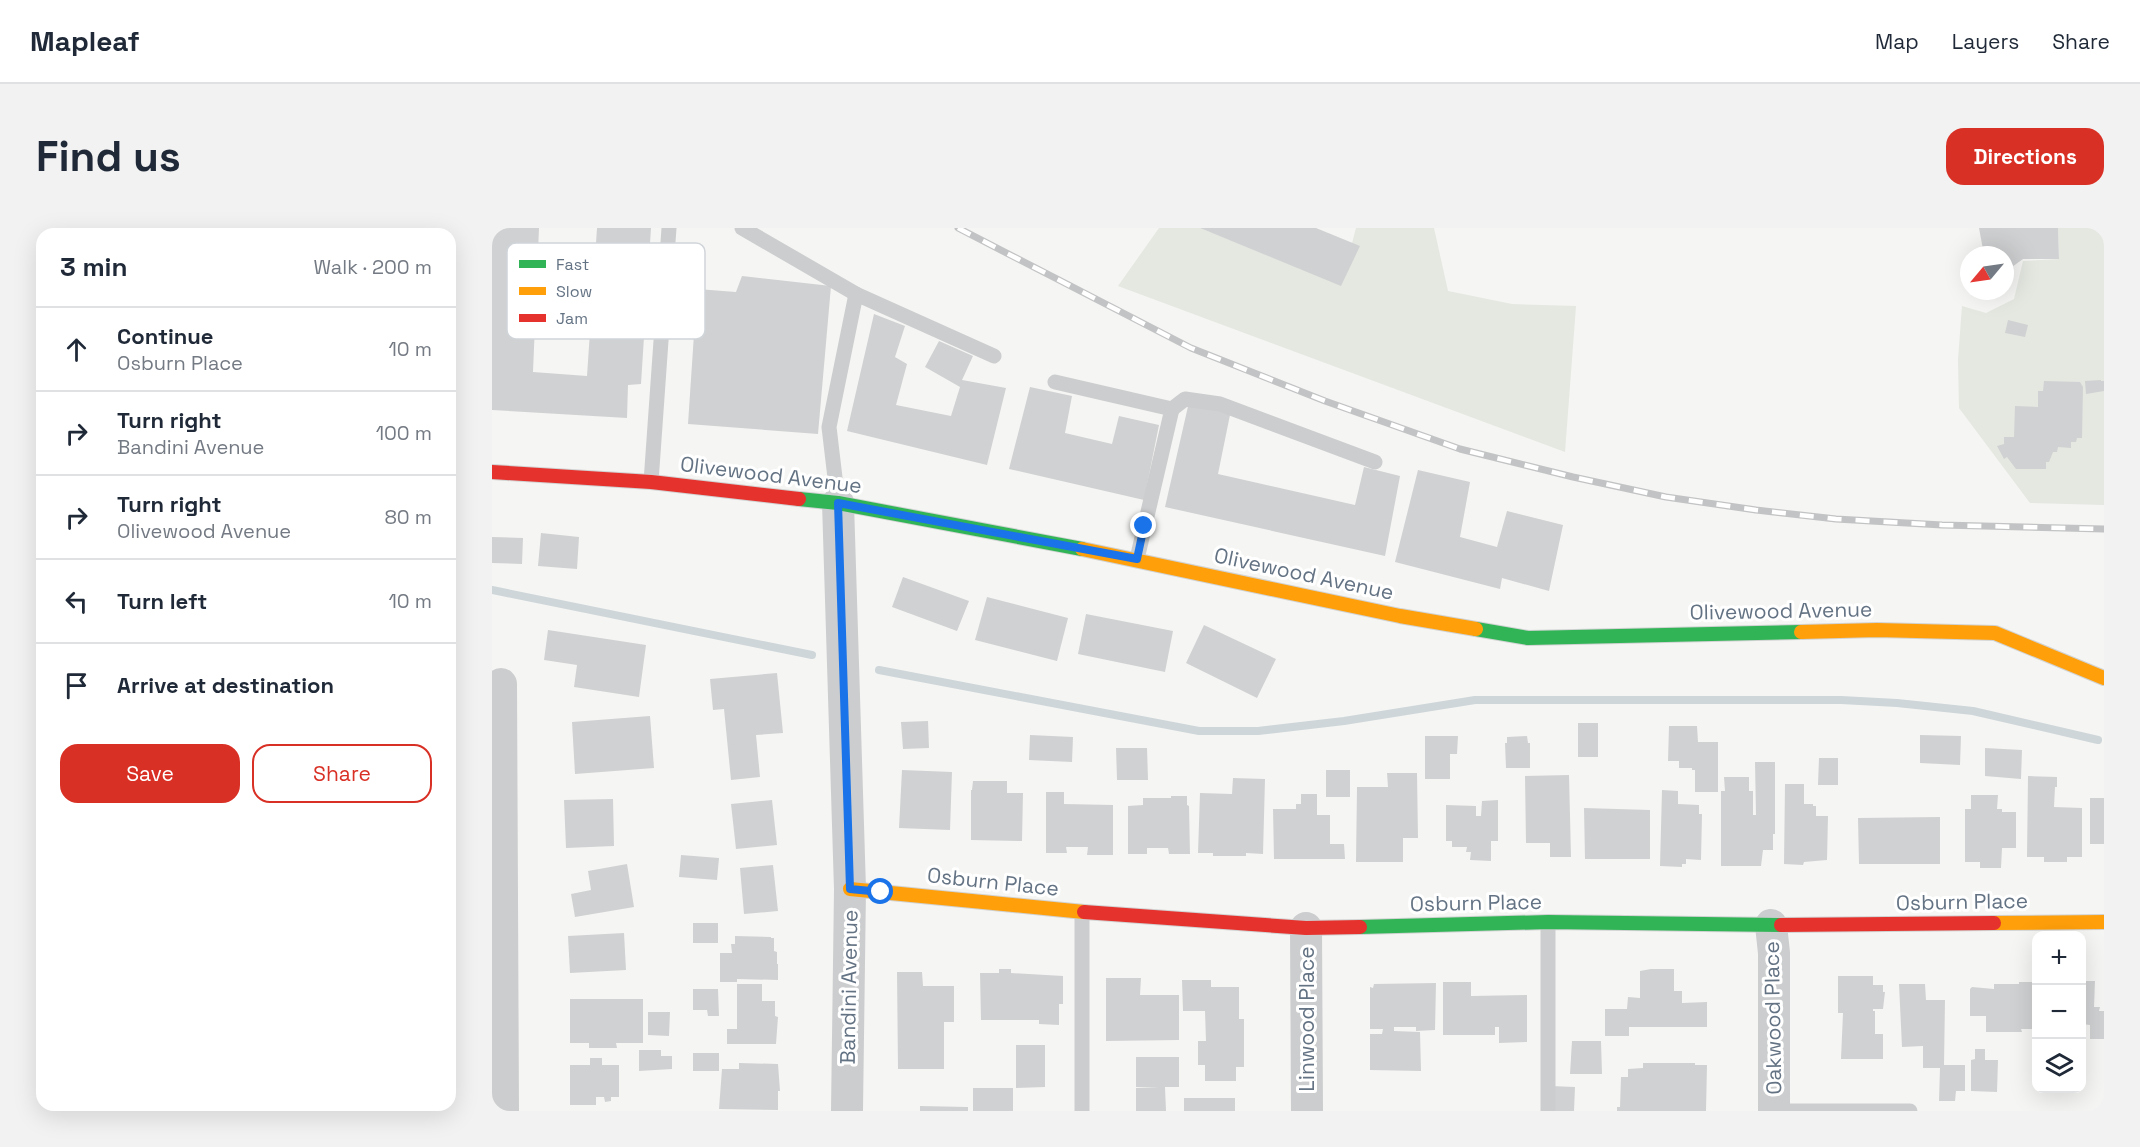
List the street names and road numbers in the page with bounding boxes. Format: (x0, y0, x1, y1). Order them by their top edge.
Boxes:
street label: Olivewood Avenue (679, 450, 863, 499)
street label: Olivewood Avenue (1212, 541, 1396, 606)
street label: Olivewood Avenue (1689, 595, 1873, 626)
street label: Osburn Place (926, 861, 1060, 902)
street label: Osburn Place (1896, 887, 2028, 916)
street label: Osburn Place (1410, 888, 1542, 917)
street label: Bandini Avenue (834, 909, 863, 1065)
street label: Oakwood Place (1758, 941, 1787, 1095)
street label: Linwood Place (1293, 946, 1320, 1092)

